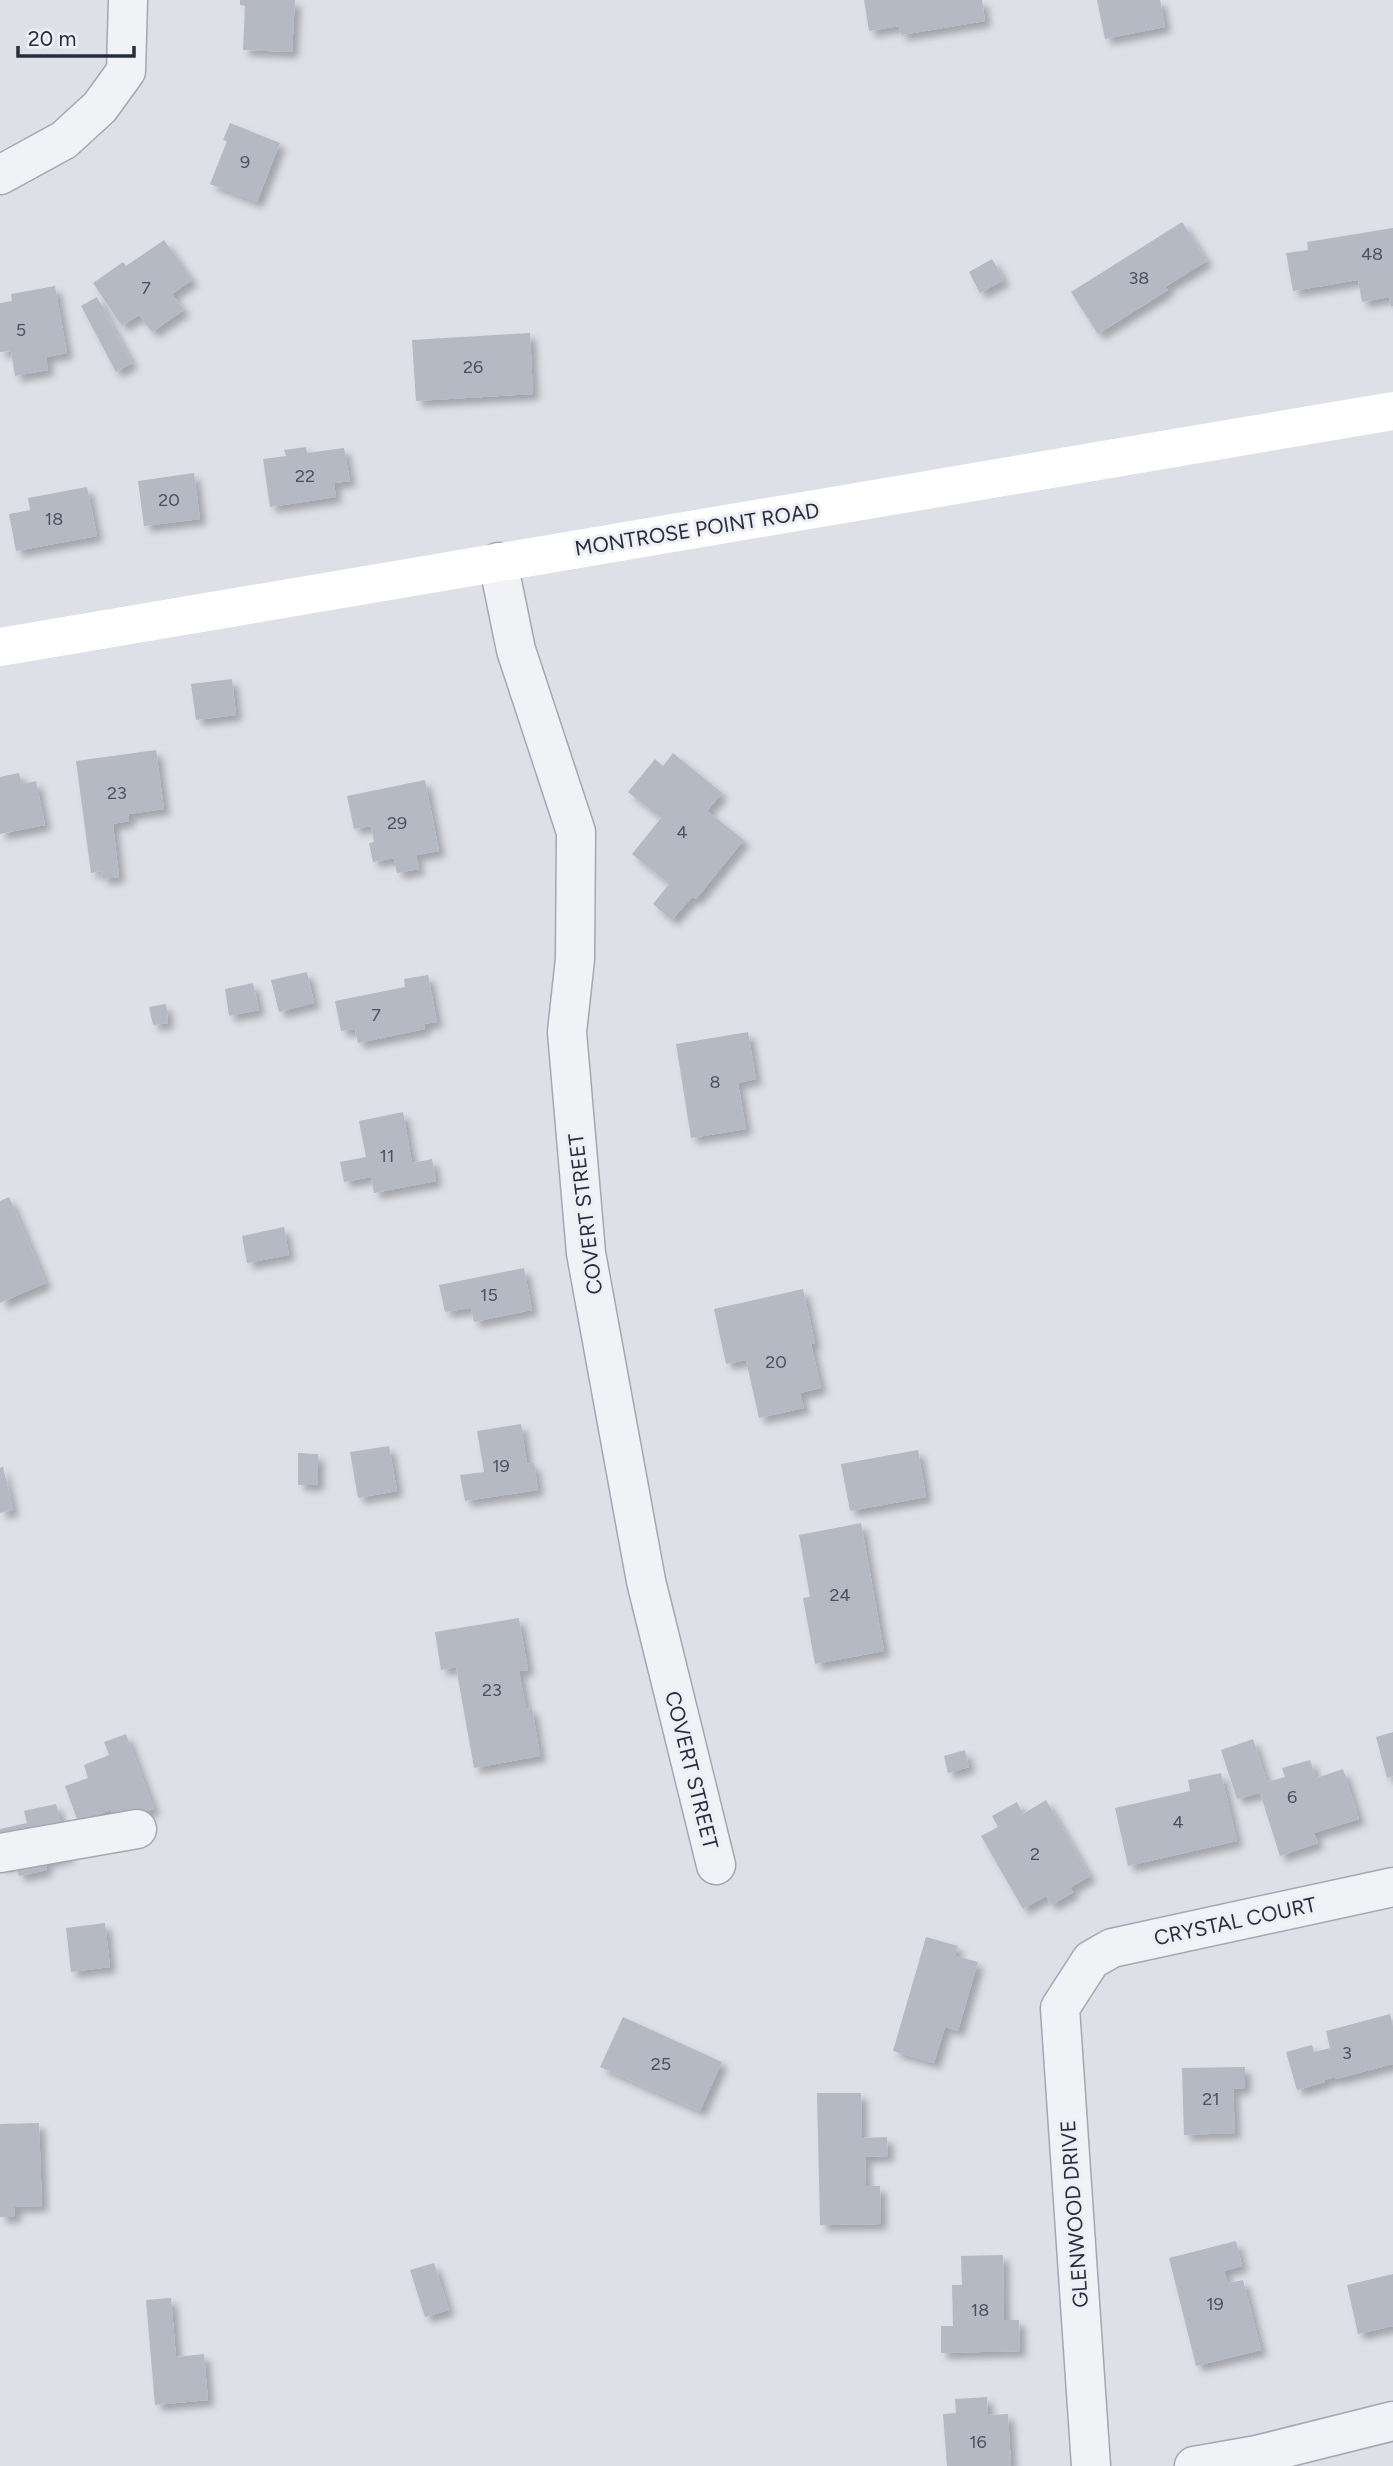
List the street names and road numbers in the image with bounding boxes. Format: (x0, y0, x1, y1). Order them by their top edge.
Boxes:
street label: MONTROSE POINT ROAD (573, 497, 821, 561)
street label: COVERT STREET (563, 1132, 607, 1296)
street label: COVERT STREET (660, 1688, 724, 1852)
street label: CRYSTAL COURT (1152, 1892, 1319, 1950)
street label: GLENWOOD DRIVE (1055, 2119, 1093, 2309)

